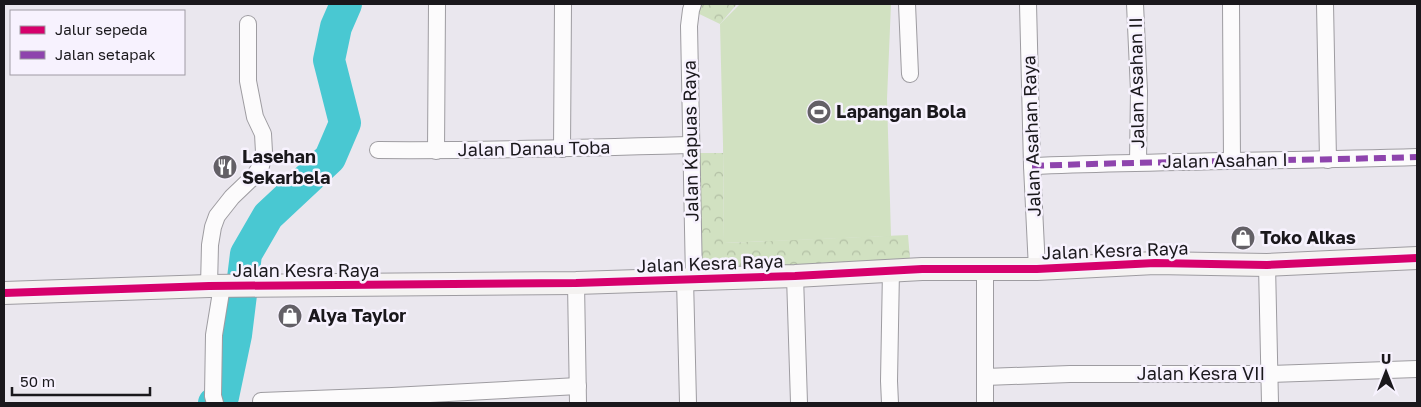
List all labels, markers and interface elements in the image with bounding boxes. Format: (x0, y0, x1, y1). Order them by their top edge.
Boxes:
legend (10, 10, 185, 75)
street label: Jalan Asahan II (1124, 17, 1148, 149)
text: Jalur sepeda (55, 20, 148, 38)
text: Jalan setapak (55, 45, 156, 63)
street label: Jalan Asahan Raya (1017, 55, 1045, 217)
street label: Jalan Kapuas Raya (678, 60, 702, 222)
sports icon: Lapangan Bola (806, 99, 832, 125)
place label: Lapangan Bola (836, 100, 966, 122)
street label: Jalan Danau Toba (457, 136, 610, 160)
place label: Lasehan Sekarbela (242, 145, 331, 188)
street label: Jalan Asahan I (1162, 148, 1288, 172)
restaurant icon: Lasehan Sekarbela (212, 154, 238, 180)
shop icon: Toko Alkas (1230, 225, 1256, 251)
place label: Toko Alkas (1260, 226, 1356, 248)
street label: Jalan Kesra Raya (1041, 236, 1189, 264)
street label: Jalan Kesra Raya (636, 249, 784, 277)
street label: Jalan Kesra Raya (233, 259, 379, 281)
shop icon: Alya Taylor (277, 303, 303, 329)
place label: Alya Taylor (308, 304, 406, 326)
north arrow (1361, 347, 1411, 397)
text: U (1381, 350, 1391, 367)
street label: Jalan Kesra VII (1137, 362, 1265, 384)
scale bar (12, 364, 150, 396)
text: 50 m (20, 372, 55, 390)

